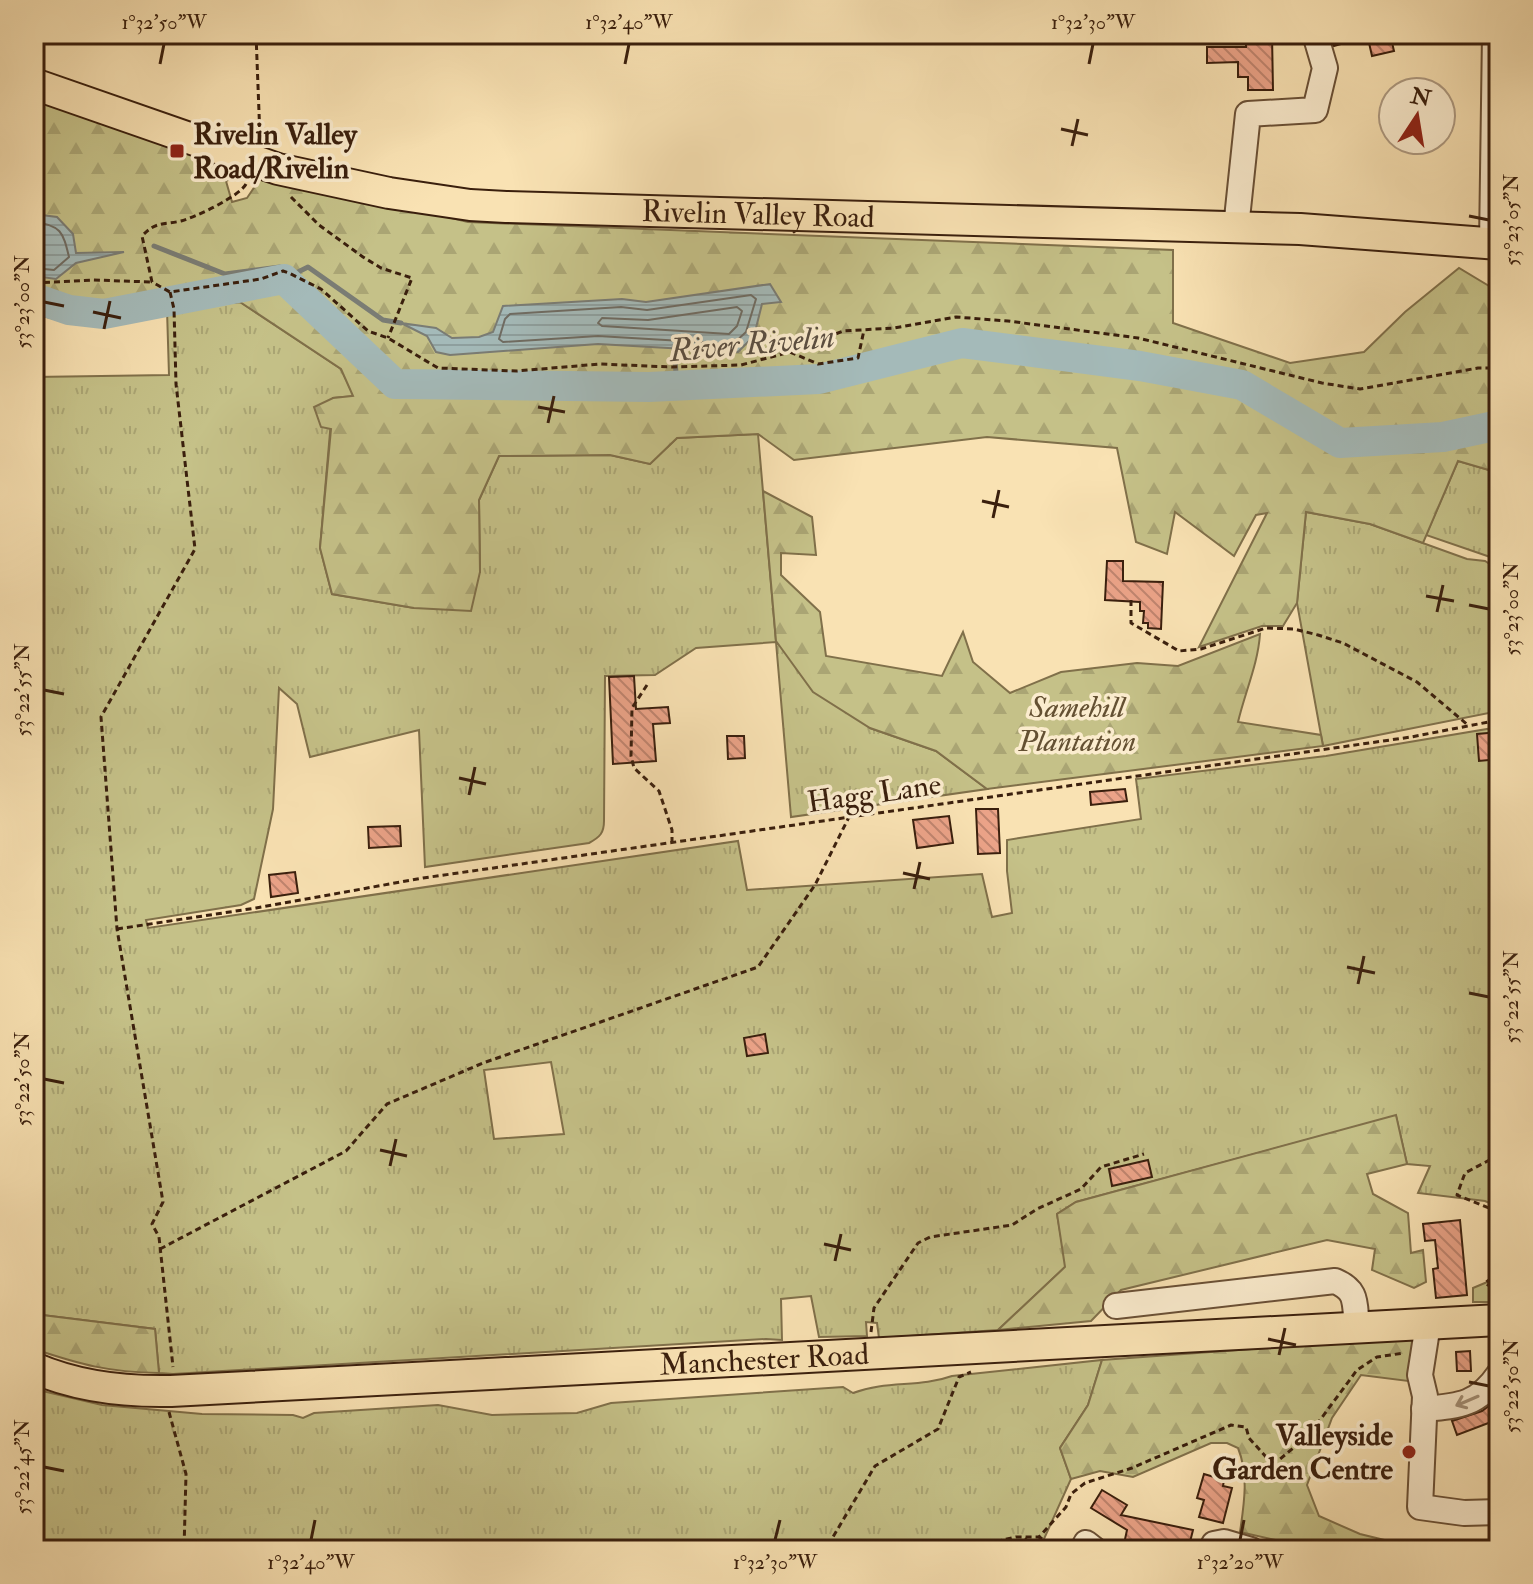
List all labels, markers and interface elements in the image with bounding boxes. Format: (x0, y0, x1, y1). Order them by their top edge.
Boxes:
text: 1°32'50"W (121, 10, 207, 35)
text: 1°32'40"W (585, 10, 673, 35)
text: 1°32'30"W (1051, 10, 1136, 35)
north arrow (1377, 76, 1457, 156)
text: N (1407, 81, 1434, 113)
place label: Rivelin Valley Road/Rivelin (193, 116, 359, 187)
marker: Rivelin Valley Road/Rivelin (168, 142, 186, 160)
text: 53°23'05"N (1499, 174, 1524, 266)
street label: Rivelin Valley Road (641, 193, 875, 236)
text: 53°23'00"N (10, 255, 35, 349)
water label: River Rivelin (667, 317, 836, 371)
text: 53°23'00"N (1499, 562, 1524, 656)
text: 53°22'55"N (10, 643, 35, 737)
park label: Samehill Plantation (1017, 689, 1136, 760)
street label: Hagg Lane (805, 766, 943, 821)
text: 53°22'55"N (1499, 950, 1524, 1044)
text: 53°22'50"N (10, 1032, 35, 1126)
street label: Manchester Road (658, 1336, 870, 1384)
text: 53°22'50"N (1499, 1339, 1524, 1433)
one-way arrow (1455, 1395, 1479, 1410)
place label: Valleyside Garden Centre (1212, 1417, 1393, 1488)
text: 53°22'45"N (10, 1419, 35, 1515)
marker: Valleyside Garden Centre (1400, 1443, 1418, 1461)
text: 1°32'40"W (267, 1550, 355, 1575)
text: 1°32'30"W (733, 1550, 818, 1575)
text: 1°32'20"W (1197, 1550, 1284, 1575)

